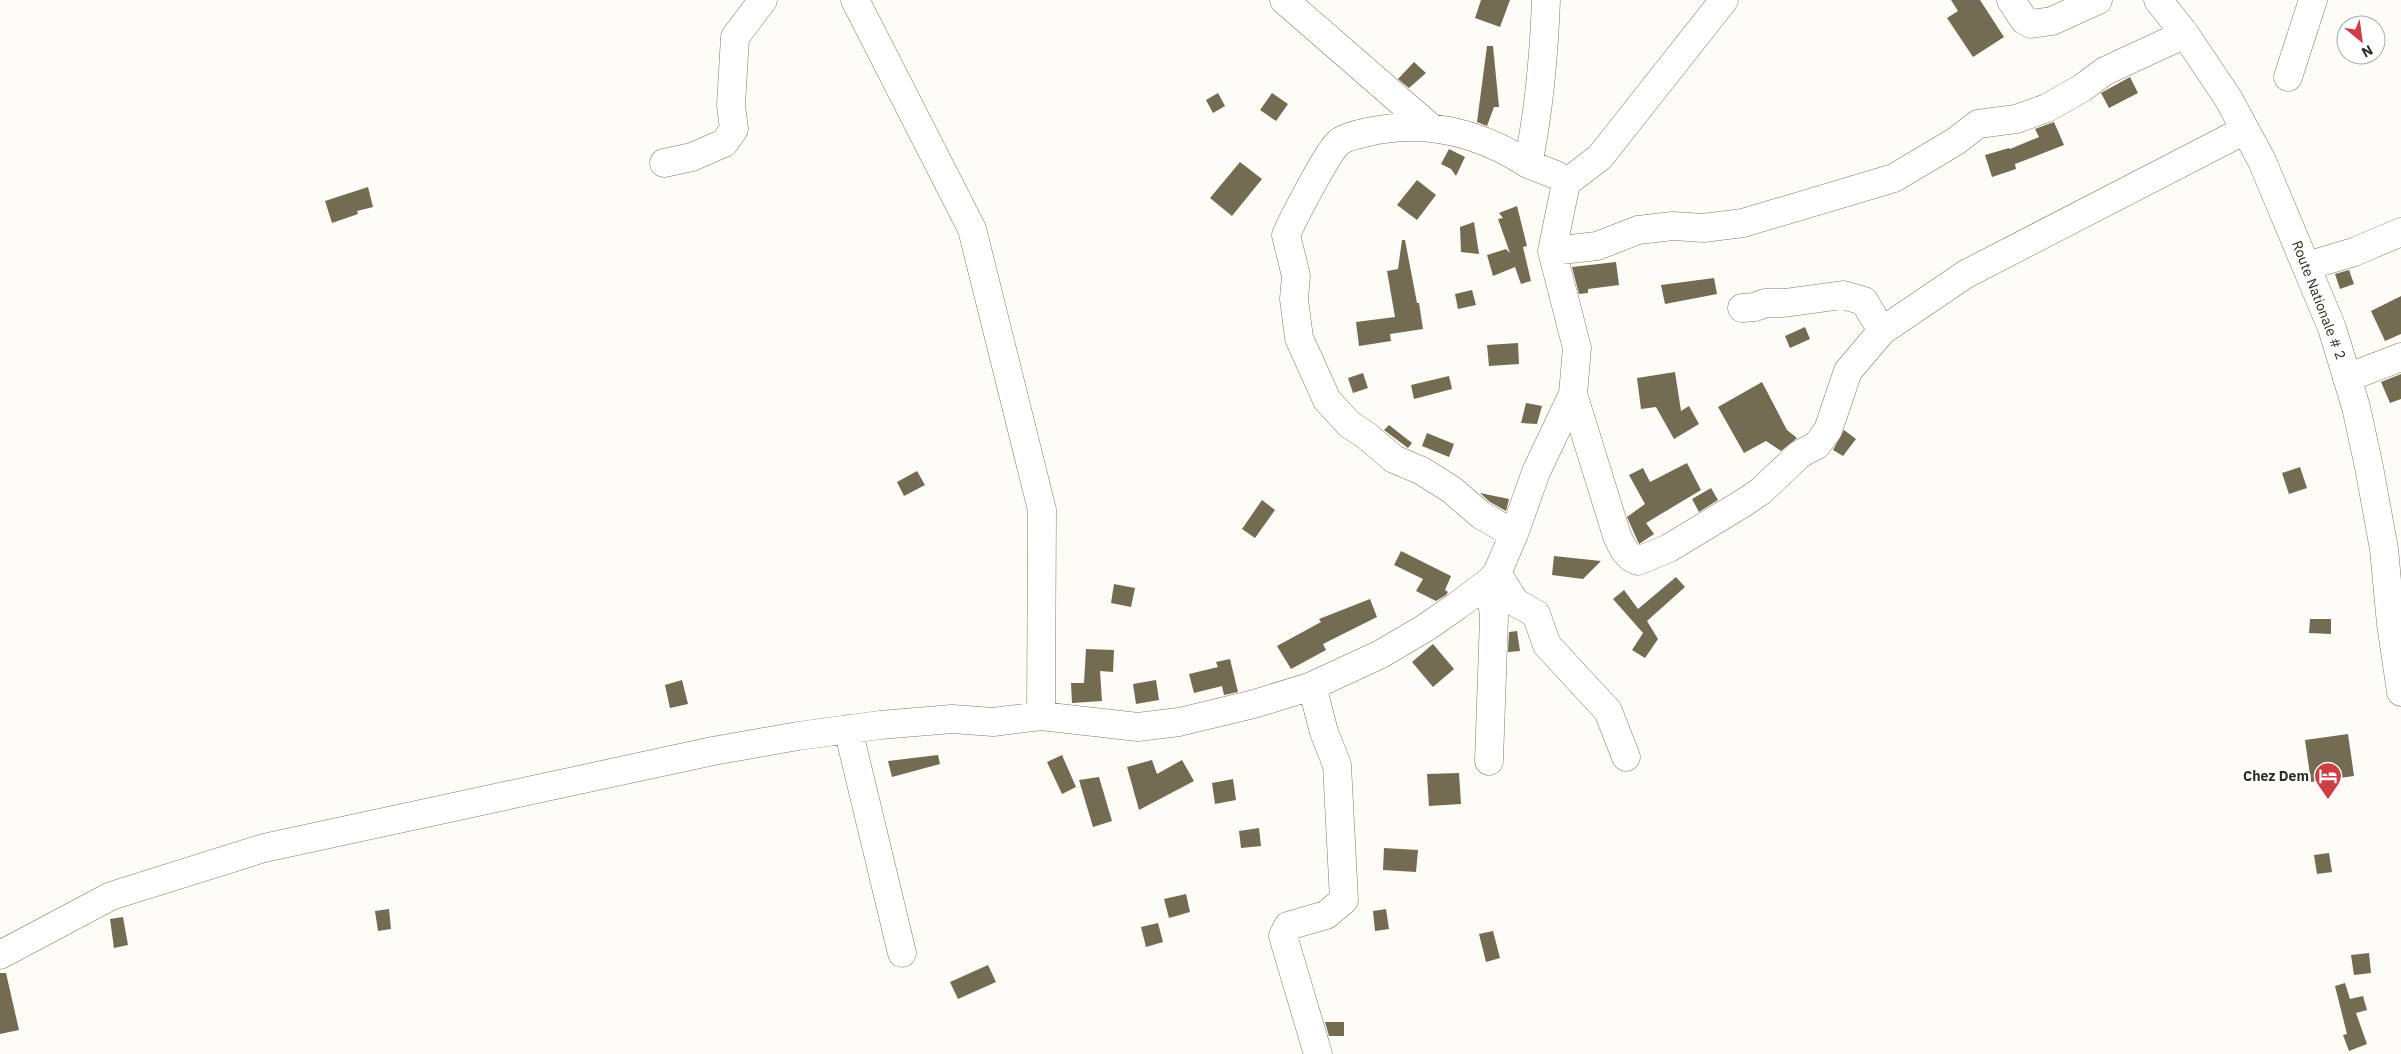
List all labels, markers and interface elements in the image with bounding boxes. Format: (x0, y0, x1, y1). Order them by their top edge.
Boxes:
north arrow (2336, 15, 2386, 65)
text: N (2359, 41, 2376, 62)
street label: Route Nationale # 2 (2288, 238, 2350, 362)
hotel icon: Chez Dem (2313, 761, 2343, 800)
place label: Chez Dem (2243, 767, 2309, 785)

